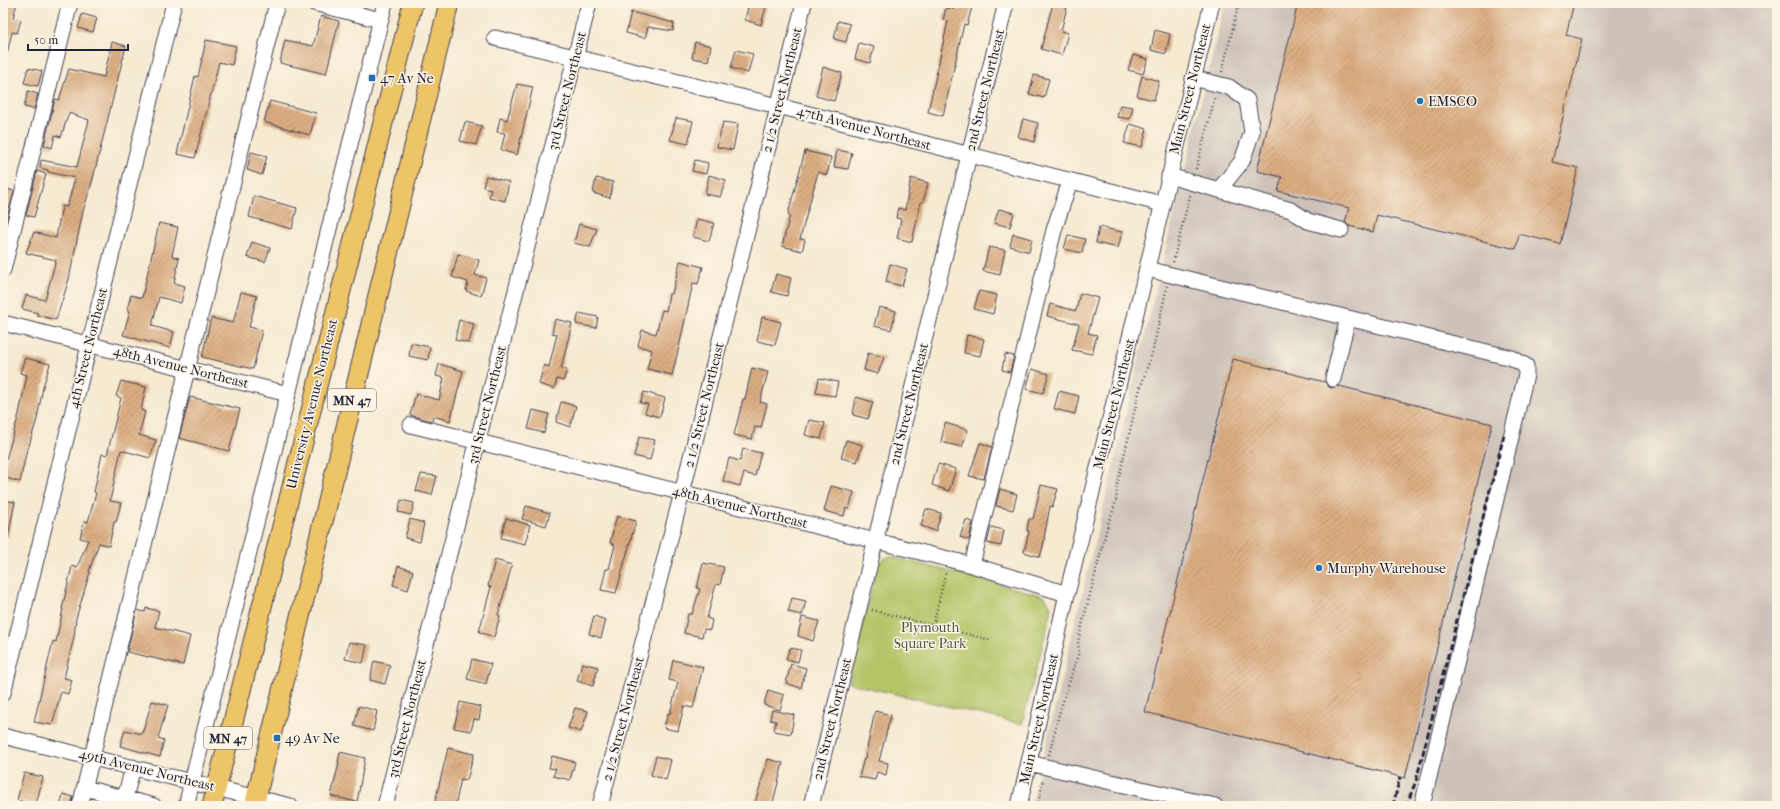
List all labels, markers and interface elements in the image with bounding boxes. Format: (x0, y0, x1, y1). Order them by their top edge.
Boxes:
street label: Main Street Northeast (1166, 22, 1214, 156)
scale bar (28, 26, 128, 52)
street label: 2 1/2 Street Northeast (758, 26, 806, 154)
street label: 2nd Street Northeast (962, 27, 1008, 153)
street label: 3rd Street Northeast (544, 30, 590, 152)
text: 50 m (34, 33, 58, 47)
place label: 47 Av Ne (380, 70, 434, 87)
marker: 47 Av Ne (367, 73, 377, 83)
place label: EMSCO (1428, 93, 1477, 110)
marker: EMSCO (1415, 96, 1425, 106)
street label: 47th Avenue Northeast (795, 102, 933, 154)
street label: 4th Street Northeast (65, 286, 111, 410)
street label: University Avenue Northeast (283, 317, 341, 491)
street label: Main Street Northeast (1090, 337, 1138, 471)
street label: 2 1/2 Street Northeast (680, 341, 728, 469)
street label: 2nd Street Northeast (886, 341, 932, 467)
street label: 48th Avenue Northeast (111, 342, 251, 392)
street label: 3rd Street Northeast (464, 344, 510, 466)
road number: MN 47 (328, 389, 376, 411)
street label: 48th Avenue Northeast (670, 482, 810, 532)
place label: Murphy Warehouse (1327, 560, 1446, 577)
marker: Murphy Warehouse (1314, 563, 1324, 573)
park label: Plymouth Square Park (894, 619, 967, 652)
street label: Main Street Northeast (1016, 652, 1062, 786)
street label: 2 1/2 Street Northeast (598, 655, 648, 783)
street label: 2nd Street Northeast (809, 656, 855, 782)
street label: 3rd Street Northeast (384, 658, 430, 780)
road number: MN 47 (204, 727, 252, 749)
place label: 49 Av Ne (285, 730, 340, 747)
marker: 49 Av Ne (272, 733, 282, 743)
street label: 49th Avenue Northeast (77, 745, 217, 795)

